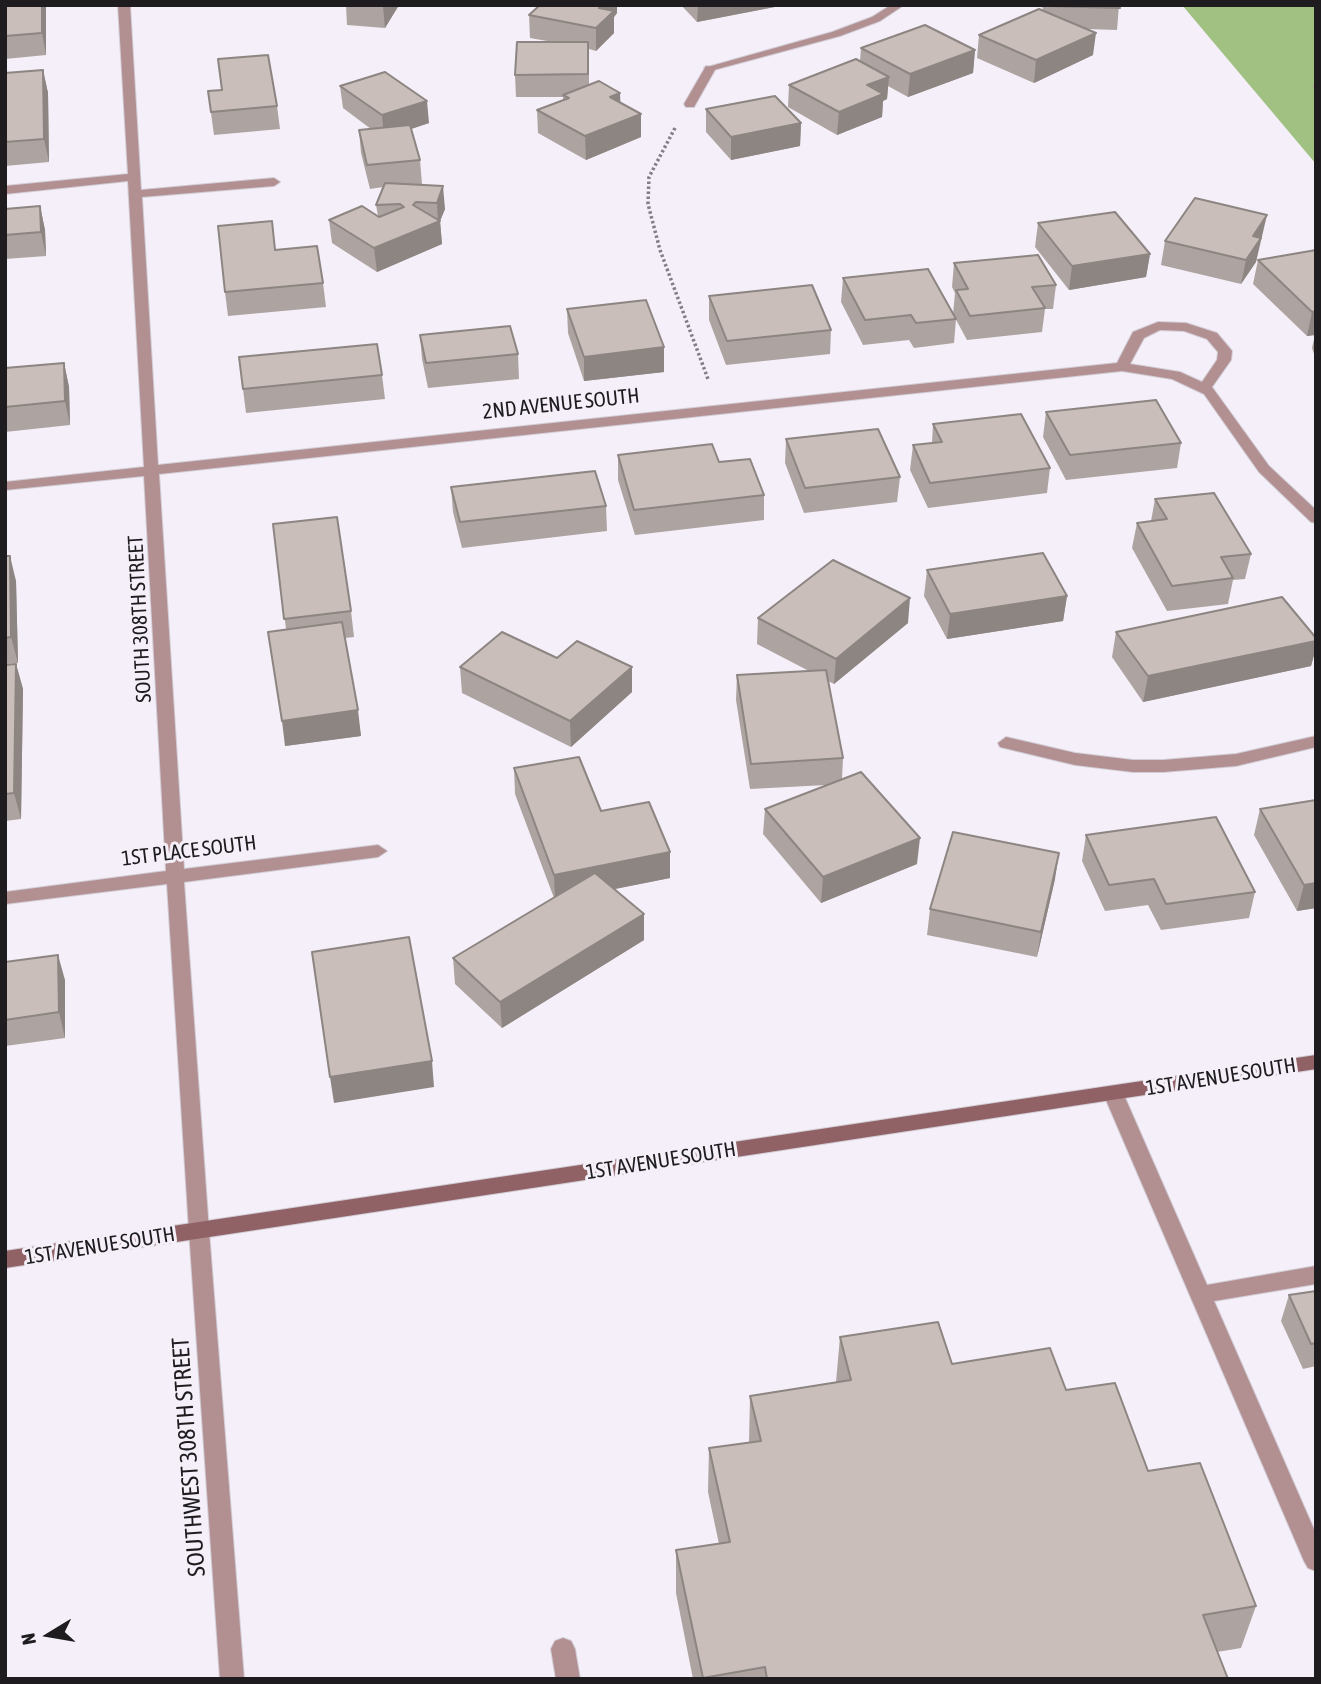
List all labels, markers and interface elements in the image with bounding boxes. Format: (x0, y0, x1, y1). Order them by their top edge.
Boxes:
street label: 2ND AVENUE SOUTH (481, 383, 641, 425)
street label: SOUTH 308TH STREET (123, 535, 157, 703)
street label: 1ST PLACE SOUTH (120, 830, 258, 872)
street label: 1ST AVENUE SOUTH (1144, 1053, 1298, 1101)
street label: 1ST AVENUE SOUTH (584, 1137, 738, 1185)
street label: 1ST AVENUE SOUTH (23, 1222, 177, 1270)
street label: SOUTHWEST 308TH STREET (166, 1337, 212, 1577)
north arrow (14, 1600, 84, 1670)
text: N (17, 1631, 40, 1647)

